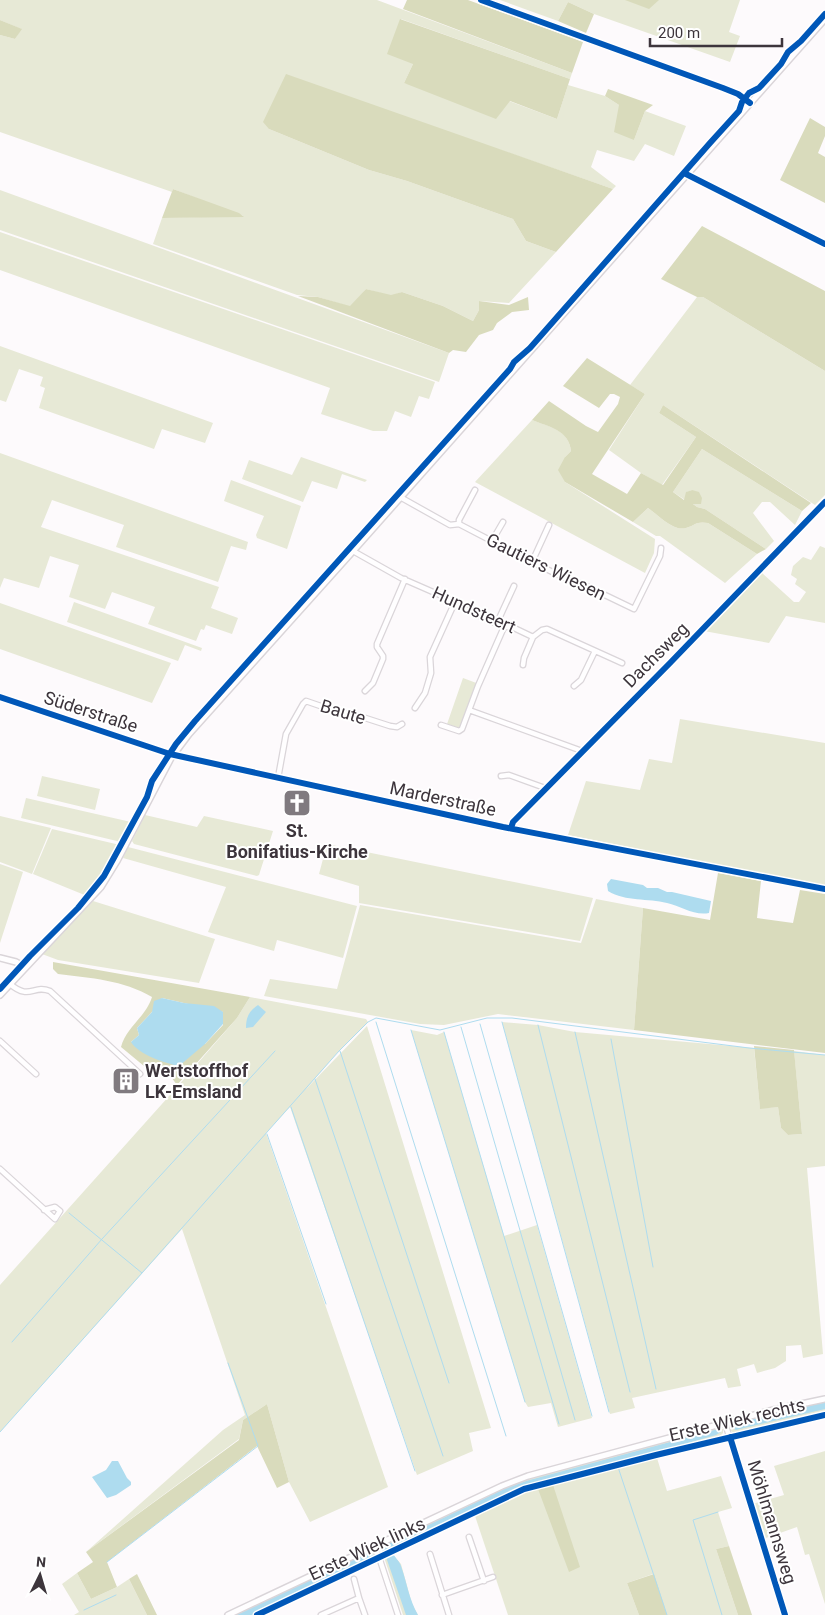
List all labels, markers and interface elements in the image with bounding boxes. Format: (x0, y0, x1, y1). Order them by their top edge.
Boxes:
scale bar (650, 15, 782, 47)
text: 200 m (658, 24, 700, 42)
street label: Gautiers Wiesen (483, 529, 609, 605)
street label: Hundsteert (429, 582, 519, 637)
street label: Dachsweg (619, 618, 693, 692)
street label: Süderstraße (42, 686, 141, 737)
street label: Baute (318, 695, 368, 728)
street label: Marderstraße (388, 777, 498, 820)
church icon: St. Bonifatius-Kirche (282, 788, 312, 818)
place label: St. Bonifatius-Kirche (226, 820, 368, 862)
place label: Wertstoffhof LK-Emsland (145, 1060, 249, 1102)
building icon: Wertstoffhof LK-Emsland (111, 1066, 141, 1096)
street label: Erste Wiek rechts (667, 1394, 807, 1445)
street label: Möhlmannsweg (744, 1457, 801, 1586)
street label: Erste Wiek links (305, 1512, 428, 1585)
north arrow (15, 1550, 65, 1600)
text: N (36, 1554, 47, 1570)

